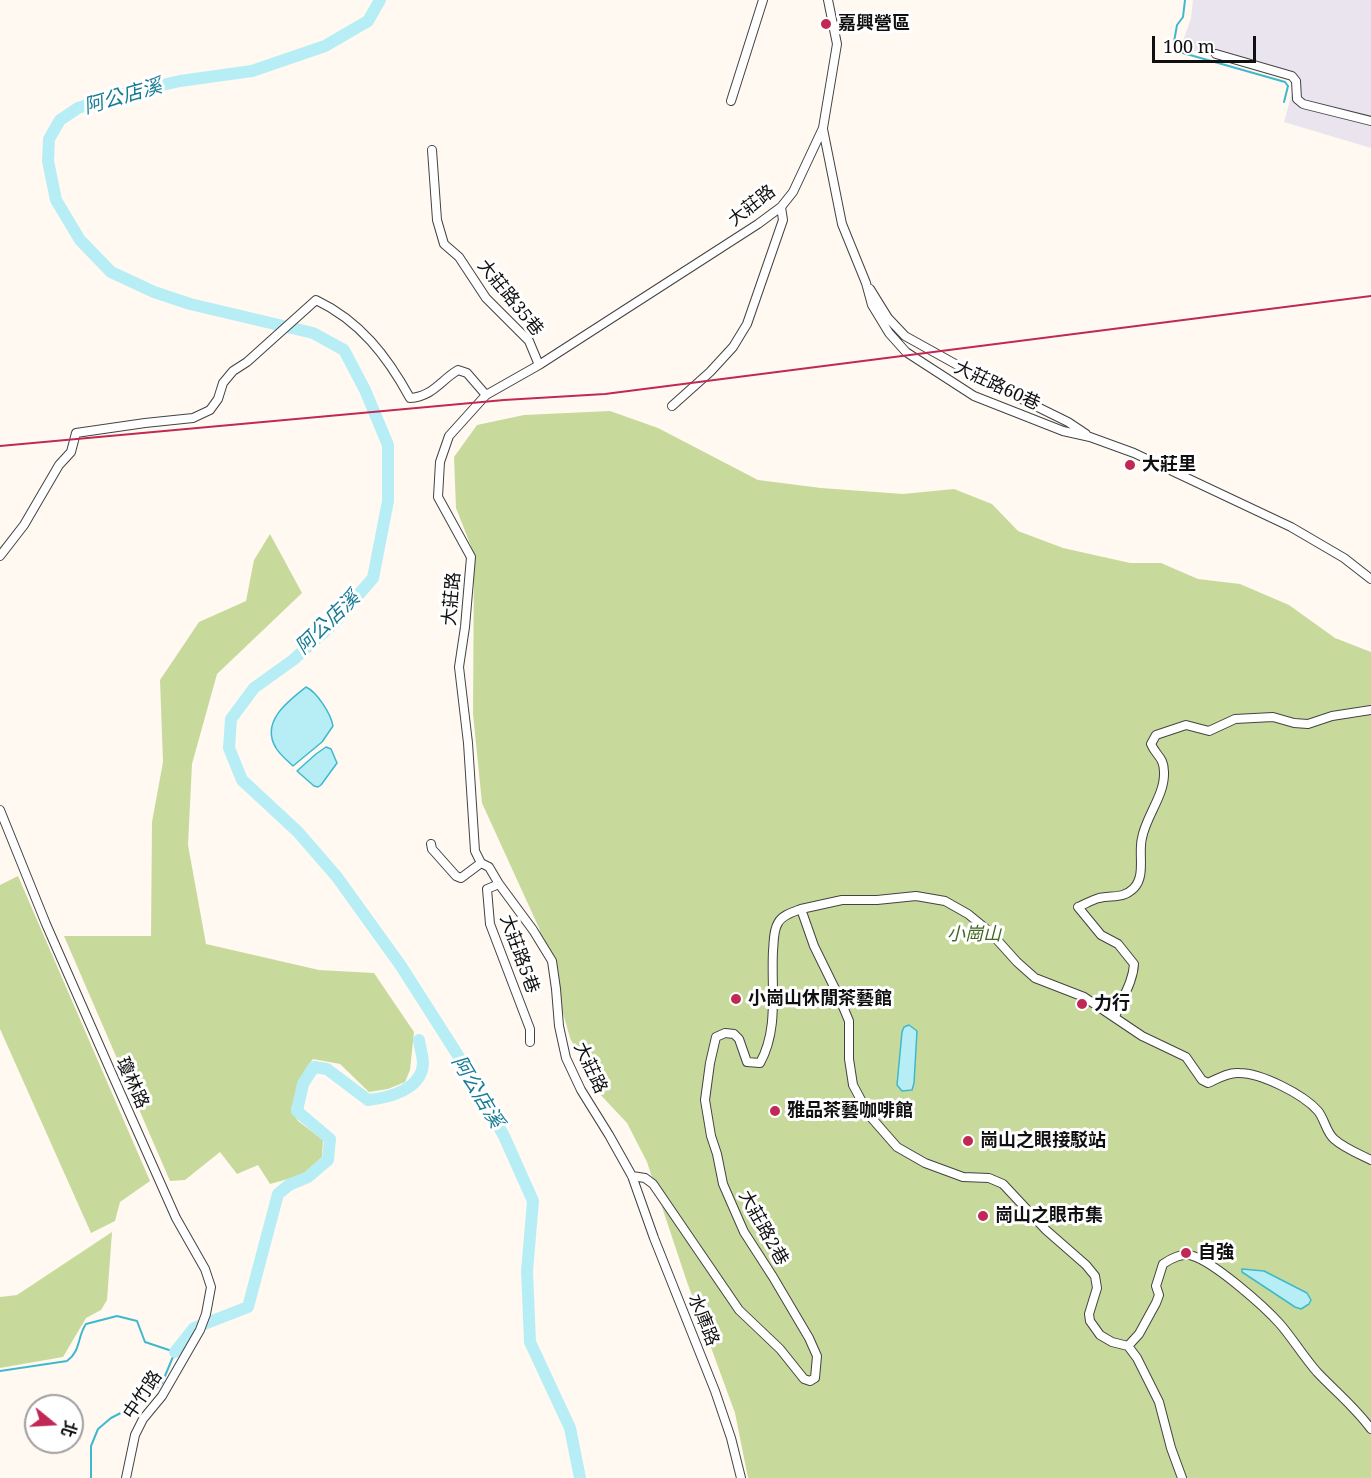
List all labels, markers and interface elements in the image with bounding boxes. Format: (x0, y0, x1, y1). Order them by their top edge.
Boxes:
place label: 嘉興營區 (838, 13, 910, 35)
marker: 嘉興營區 (819, 17, 833, 31)
scale bar (1155, 24, 1258, 62)
text: 100 m (1163, 34, 1215, 58)
water label: 阿公店溪 (81, 74, 165, 120)
street label: 大莊路 (724, 181, 780, 231)
street label: 大莊路35巷 (473, 255, 547, 341)
street label: 大莊路60巷 (951, 357, 1043, 415)
place label: 大莊里 (1142, 454, 1196, 476)
marker: 大莊里 (1123, 458, 1137, 472)
street label: 大莊路 (439, 571, 465, 627)
water label: 阿公店溪 (291, 587, 365, 659)
street label: 大莊路5巷 (495, 912, 543, 996)
park label: 小崗山 (947, 924, 1001, 946)
place label: 小崗山休閒茶藝館 (748, 988, 892, 1010)
marker: 小崗山休閒茶藝館 (729, 992, 743, 1006)
place label: 力行 (1094, 993, 1130, 1015)
marker: 力行 (1075, 997, 1089, 1011)
street label: 大莊路 (569, 1039, 611, 1097)
water label: 阿公店溪 (446, 1052, 508, 1132)
street label: 瓊林路 (111, 1054, 153, 1112)
place label: 雅品茶藝咖啡館 (787, 1100, 913, 1122)
marker: 雅品茶藝咖啡館 (768, 1104, 782, 1118)
place label: 崗山之眼接駁站 (980, 1130, 1106, 1152)
marker: 崗山之眼接駁站 (961, 1134, 975, 1148)
street label: 大莊路2巷 (734, 1187, 792, 1269)
place label: 崗山之眼市集 (995, 1205, 1103, 1227)
marker: 崗山之眼市集 (976, 1209, 990, 1223)
place label: 自強 (1198, 1242, 1234, 1264)
marker: 自強 (1179, 1246, 1193, 1260)
street label: 水庫路 (683, 1291, 723, 1349)
street label: 中竹路 (119, 1367, 167, 1423)
north arrow (24, 1394, 84, 1454)
text: 北 (56, 1418, 82, 1440)

